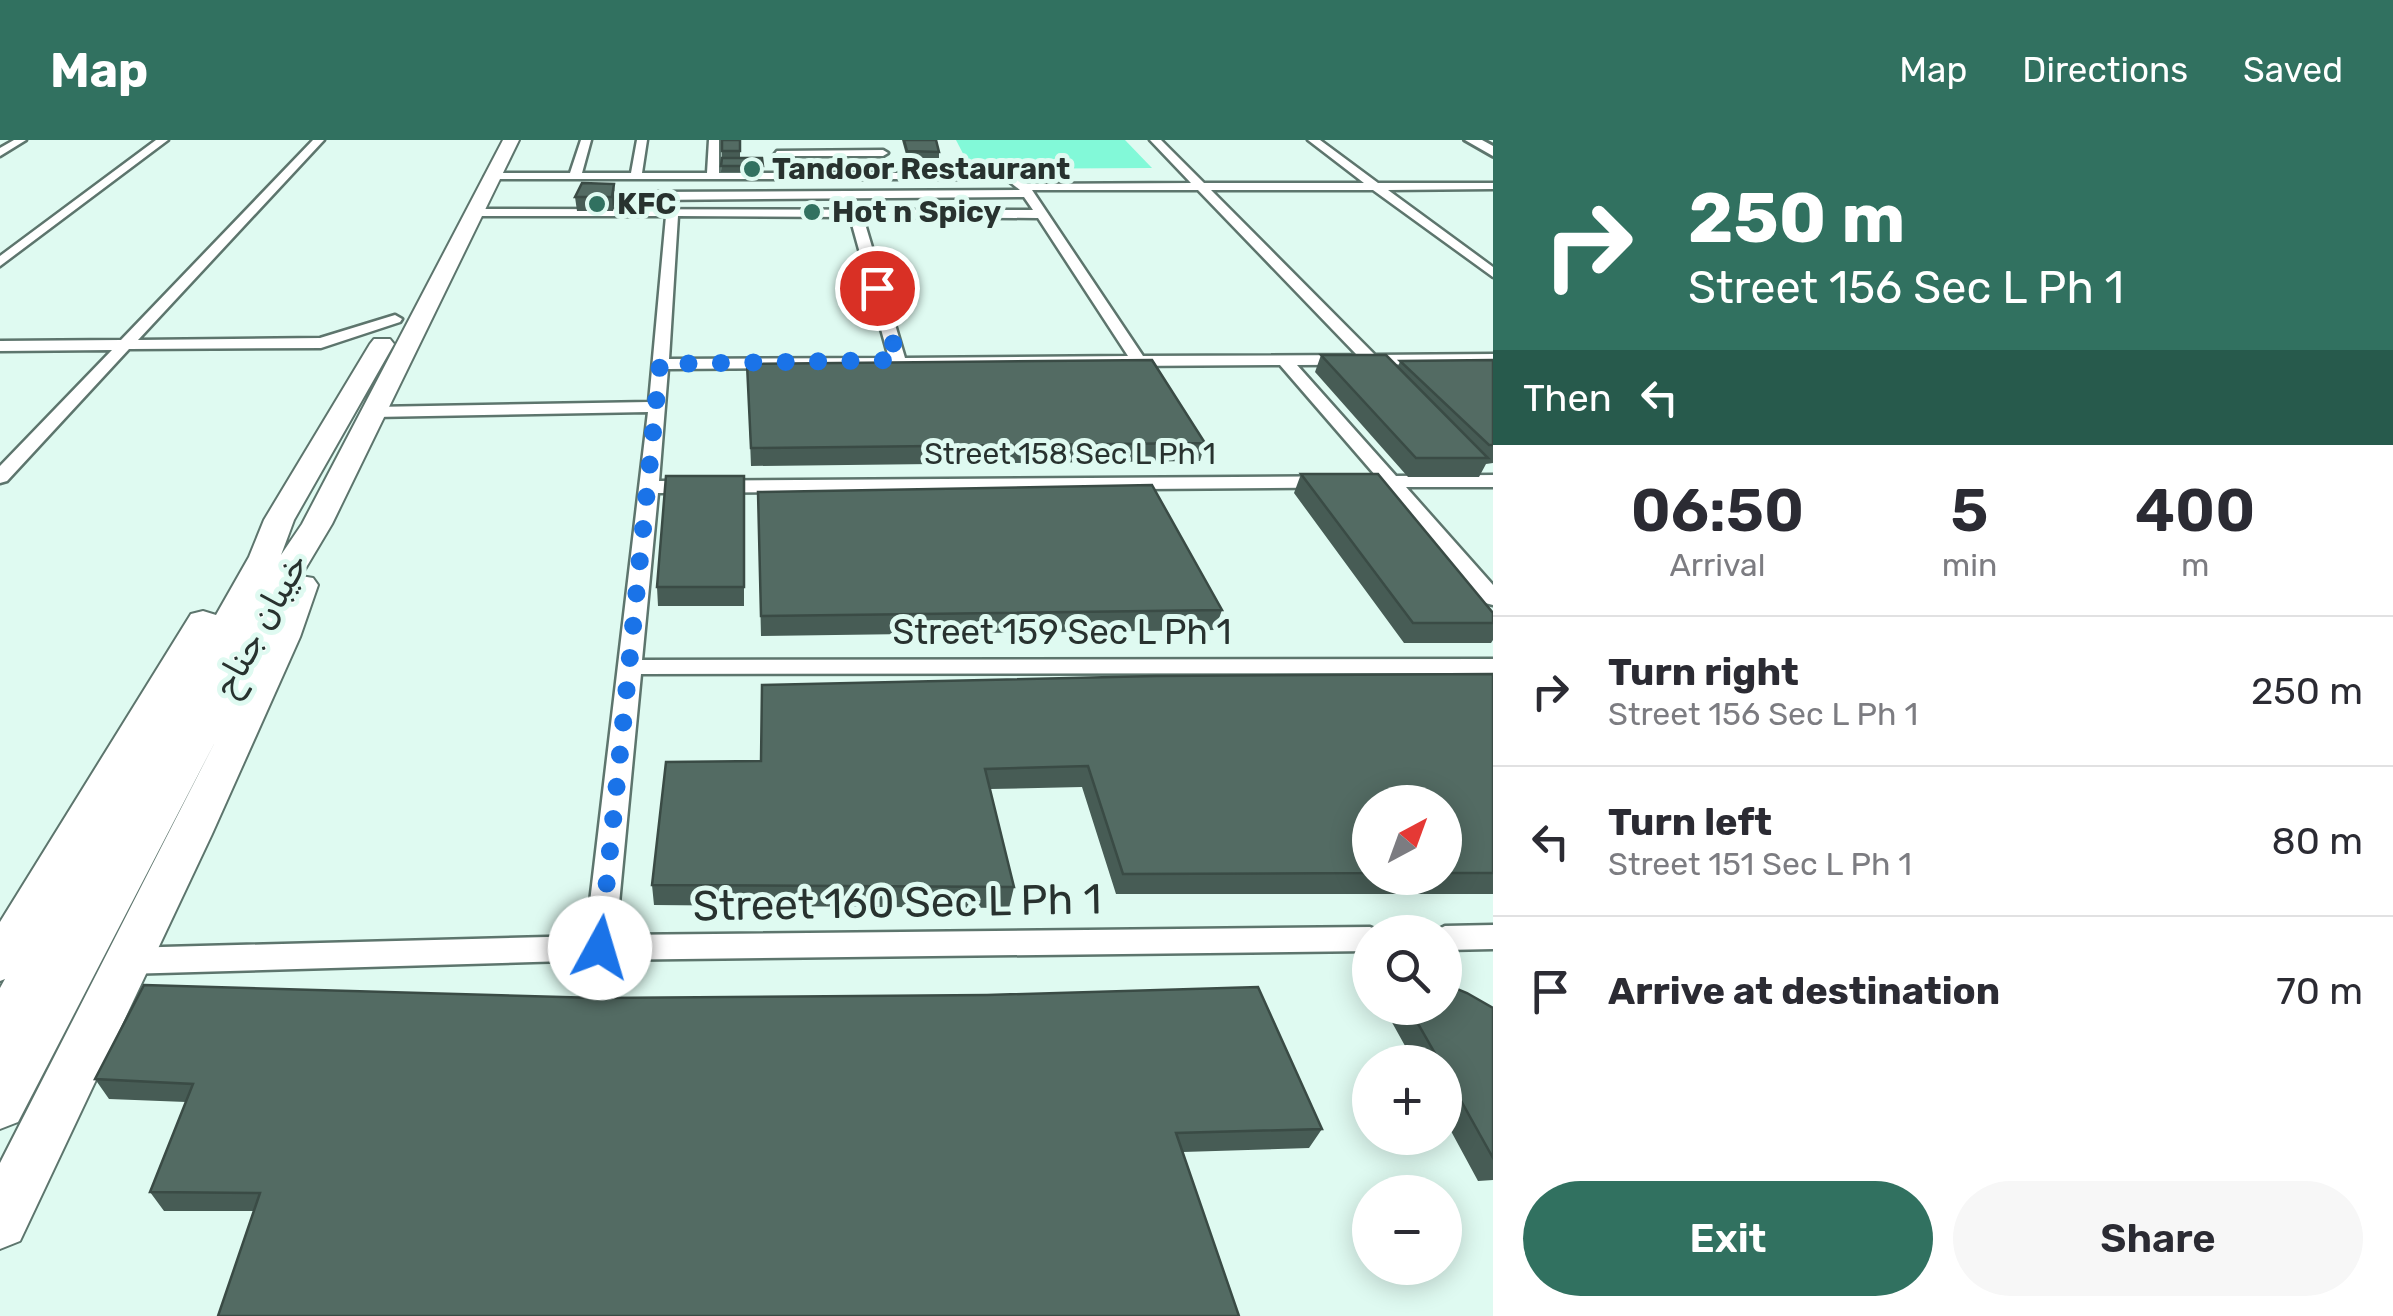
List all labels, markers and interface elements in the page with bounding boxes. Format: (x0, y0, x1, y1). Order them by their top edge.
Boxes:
text: Map (50, 42, 148, 99)
text: Map (1899, 49, 1967, 91)
text: Directions (2022, 49, 2188, 91)
text: Saved (2243, 49, 2343, 91)
place label: Tandoor Restaurant (772, 151, 1070, 187)
marker: Tandoor Restaurant (741, 158, 763, 180)
text: 250 m (1688, 177, 1905, 260)
icon: right (1523, 180, 1653, 310)
place label: KFC (617, 186, 676, 222)
marker: KFC (586, 193, 608, 215)
place label: Hot n Spicy (832, 194, 1001, 230)
marker: Hot n Spicy (801, 201, 823, 223)
pin (835, 246, 920, 331)
icon: arrive (850, 261, 905, 316)
text: Street 156 Sec L Ph 1 (1688, 261, 2124, 314)
icon: left (1632, 370, 1687, 425)
text: Then (1523, 375, 1612, 421)
street label: Street 158 Sec L Ph 1 (924, 436, 1216, 472)
text: 06:50 (1631, 475, 1804, 546)
text: 5 (1951, 475, 1989, 546)
text: 400 (2135, 475, 2255, 546)
street label: خیبان جناح (203, 546, 319, 706)
text: Arrival (1669, 546, 1765, 584)
text: min (1942, 546, 1997, 584)
text: m (2181, 546, 2209, 584)
street label: Street 159 Sec L Ph 1 (893, 611, 1231, 653)
text: Turn right (1608, 649, 1799, 695)
icon: right (1523, 664, 1578, 719)
text: 250 m (2251, 668, 2363, 714)
text: Street 156 Sec L Ph 1 (1608, 695, 1918, 733)
north arrow (1352, 785, 1462, 895)
map controls (1352, 785, 1462, 1285)
text: Turn left (1608, 799, 1772, 845)
icon: left (1523, 814, 1578, 869)
text: 80 m (2272, 818, 2363, 864)
text: Street 151 Sec L Ph 1 (1608, 845, 1912, 883)
street label: Street 160 Sec L Ph 1 (692, 874, 1102, 932)
position arrow (548, 896, 652, 1000)
button: search (1352, 915, 1462, 1025)
icon: arrive (1523, 964, 1578, 1019)
text: Arrive at destination (1608, 968, 2000, 1014)
text: 70 m (2276, 968, 2363, 1014)
button: + (1352, 1045, 1462, 1155)
button: − (1352, 1175, 1462, 1285)
button: Exit (1523, 1181, 1933, 1296)
button: Share (1953, 1181, 2363, 1296)

